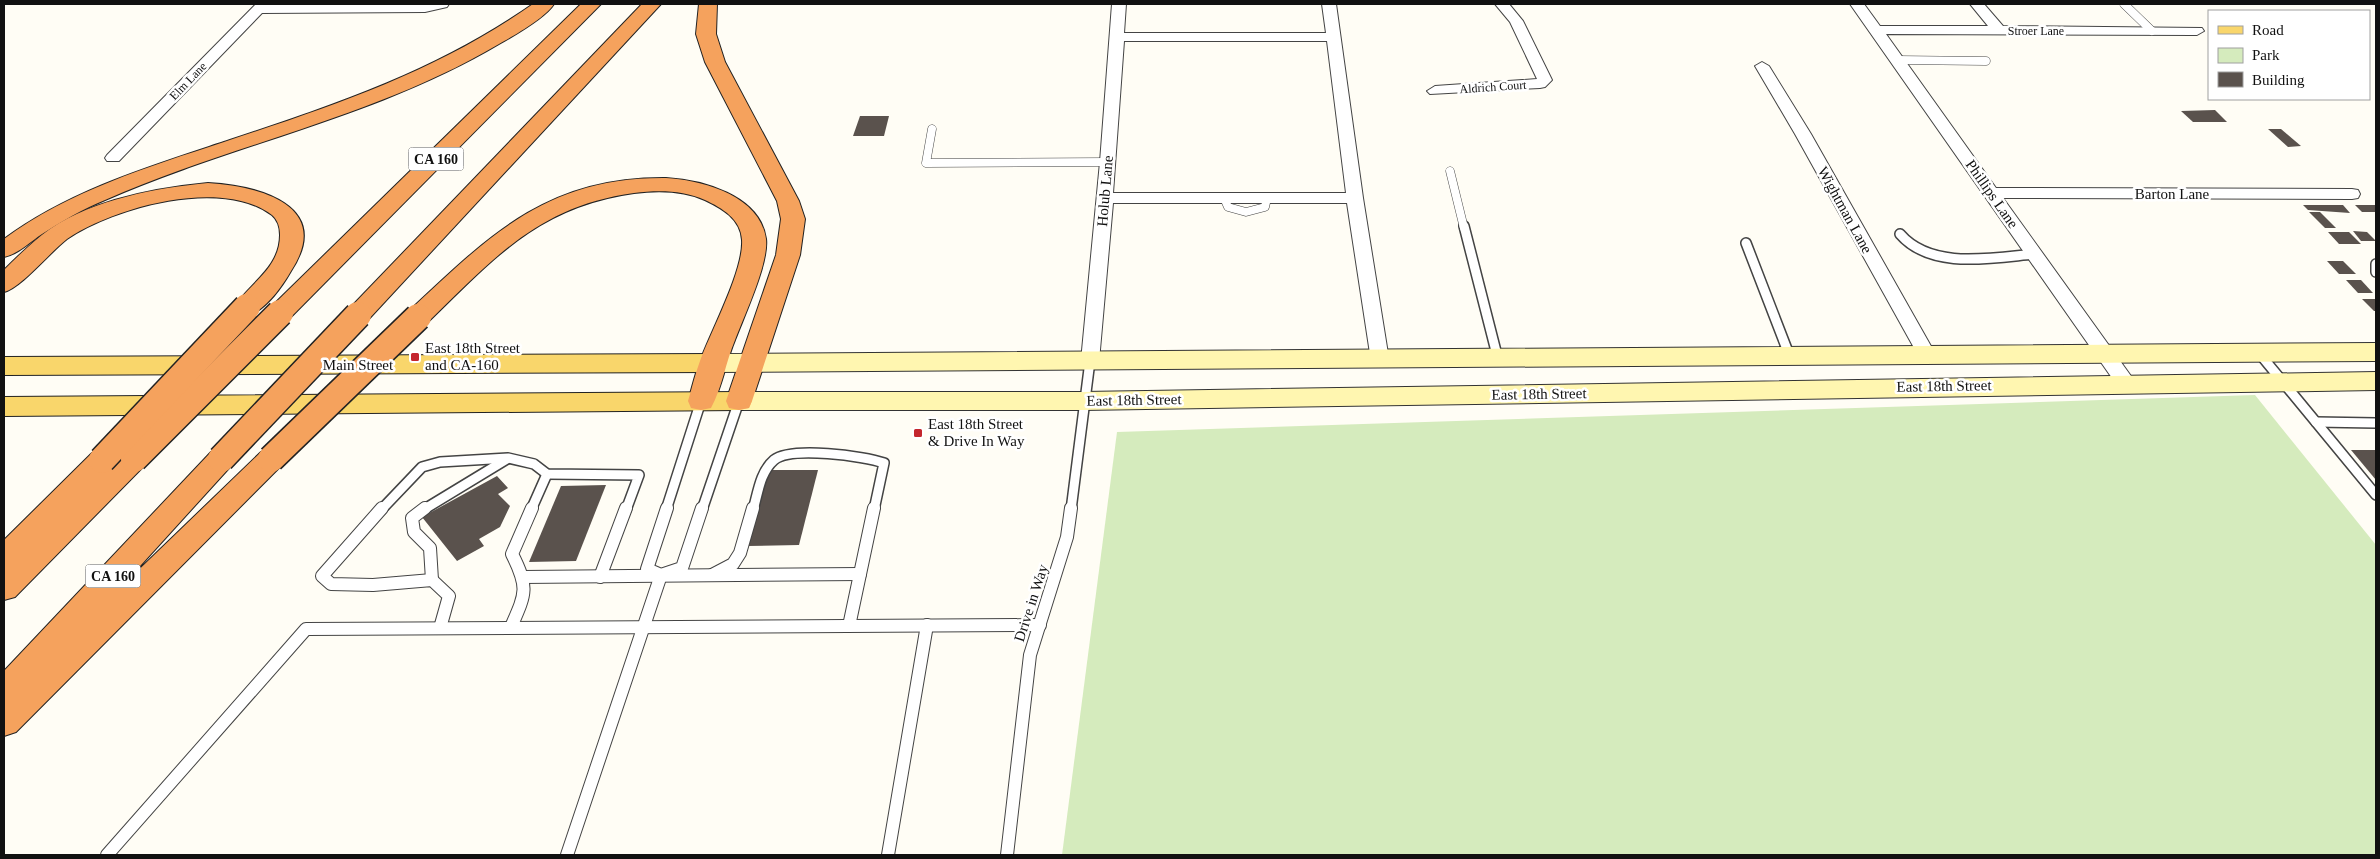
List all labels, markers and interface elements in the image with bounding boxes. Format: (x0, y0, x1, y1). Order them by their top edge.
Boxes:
legend (2208, 10, 2370, 100)
text: Road (2252, 22, 2284, 38)
street label: Stroer Lane (2008, 24, 2064, 38)
text: Park (2252, 47, 2280, 63)
street label: Elm Lane (167, 59, 209, 103)
text: Building (2252, 72, 2305, 88)
street label: Aldrich Court (1459, 78, 1528, 96)
road number: CA 160 (408, 148, 464, 170)
street label: Holub Lane (1094, 154, 1116, 227)
street label: Phillips Lane (1963, 157, 2022, 231)
street label: Wightman Lane (1815, 164, 1876, 256)
street label: Barton Lane (2135, 186, 2210, 202)
place label: East 18th Street and CA-160 (425, 340, 521, 373)
marker: East 18th Street and CA-160 (409, 351, 421, 363)
street label: Main Street (323, 357, 394, 373)
street label: East 18th Street (1896, 377, 1992, 395)
street label: East 18th Street (1491, 385, 1587, 403)
street label: East 18th Street (1086, 391, 1182, 409)
place label: East 18th Street & Drive In Way (928, 416, 1025, 449)
marker: East 18th Street & Drive In Way (912, 427, 924, 439)
street label: Drive in Way (1011, 562, 1051, 644)
road number: CA 160 (86, 564, 140, 588)

